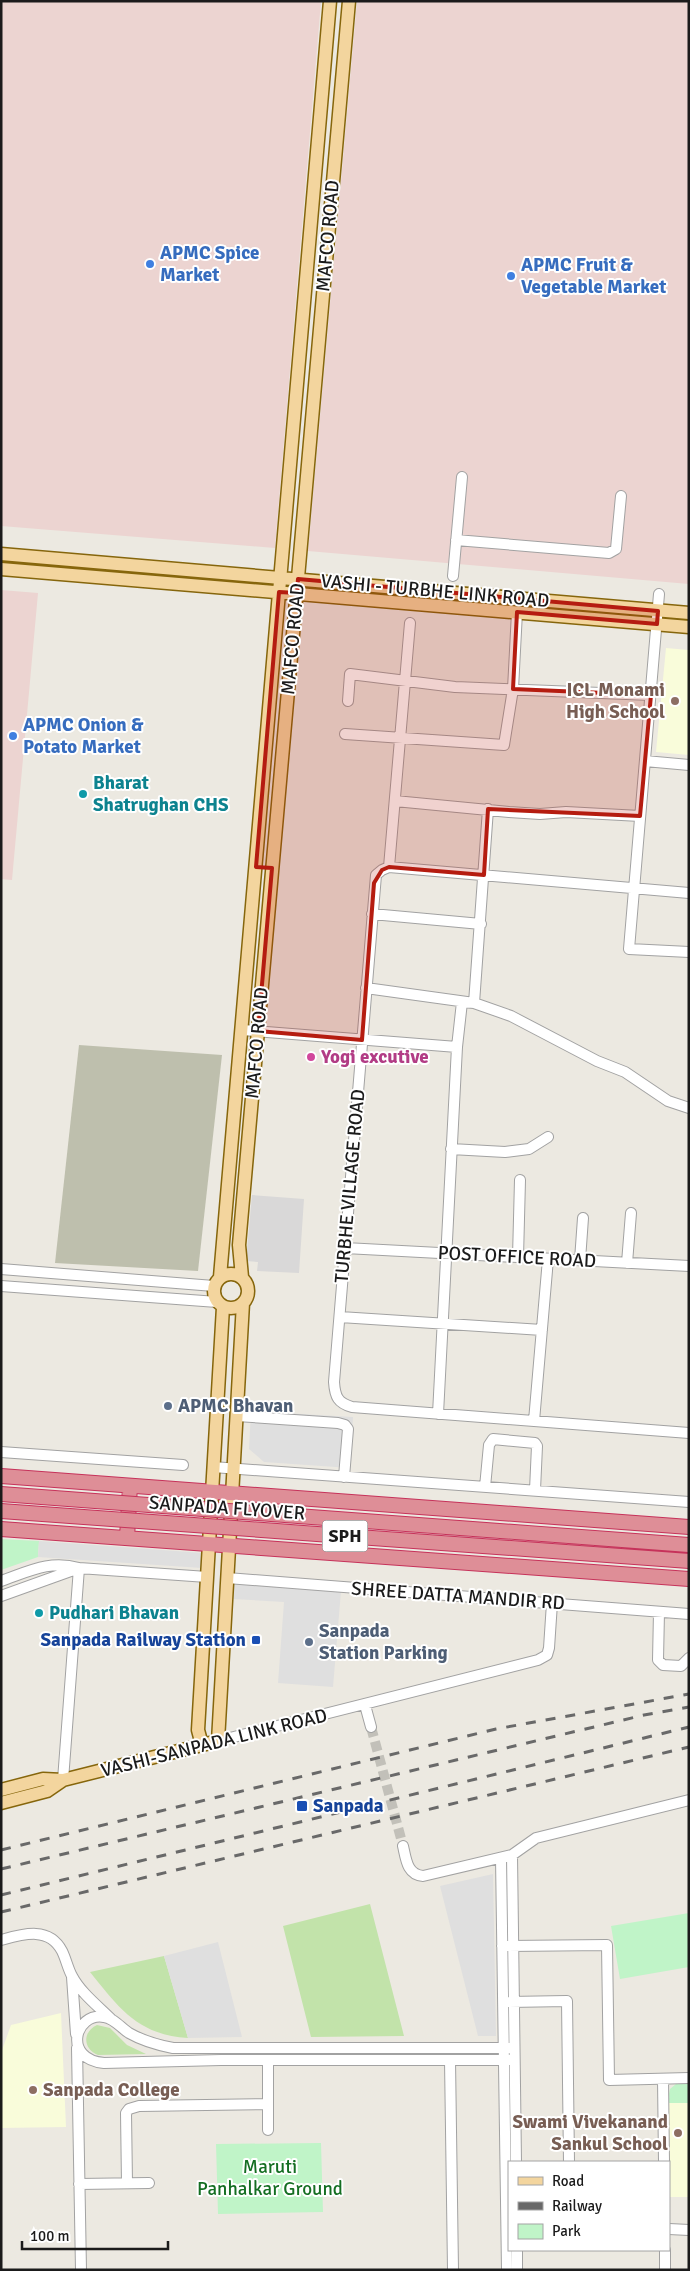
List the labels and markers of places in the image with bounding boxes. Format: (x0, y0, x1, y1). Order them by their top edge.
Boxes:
place label: APMC Spice Market (160, 241, 259, 287)
place label: APMC Fruit & Vegetable Market (521, 253, 666, 299)
marker: APMC Spice Market (144, 258, 156, 270)
marker: APMC Fruit & Vegetable Market (505, 270, 517, 282)
place label: ICL Monami High School (566, 678, 665, 724)
marker: ICL Monami High School (669, 695, 681, 707)
place label: APMC Onion & Potato Market (23, 713, 144, 759)
marker: APMC Onion & Potato Market (7, 730, 19, 742)
place label: Bharat Shatrughan CHS (93, 771, 229, 817)
marker: Bharat Shatrughan CHS (77, 788, 89, 800)
place label: Yogi excutive (320, 1045, 429, 1069)
marker: Yogi excutive (305, 1051, 317, 1063)
place label: APMC Bhavan (178, 1394, 293, 1418)
marker: APMC Bhavan (162, 1400, 174, 1412)
place label: Pudhari Bhavan (49, 1601, 179, 1625)
marker: Pudhari Bhavan (33, 1607, 45, 1619)
place label: Sanpada Station Parking (319, 1619, 448, 1665)
place label: Sanpada Railway Station (41, 1628, 246, 1652)
marker: Sanpada Railway Station (250, 1634, 262, 1646)
marker: Sanpada Station Parking (303, 1636, 315, 1648)
place label: Sanpada (313, 1794, 384, 1818)
marker: Sanpada (295, 1799, 309, 1813)
place label: Sanpada College (43, 2078, 180, 2102)
marker: Sanpada College (27, 2084, 39, 2096)
place label: Swami Vivekanand Sankul School (513, 2110, 668, 2156)
marker: Swami Vivekanand Sankul School (672, 2127, 684, 2139)

